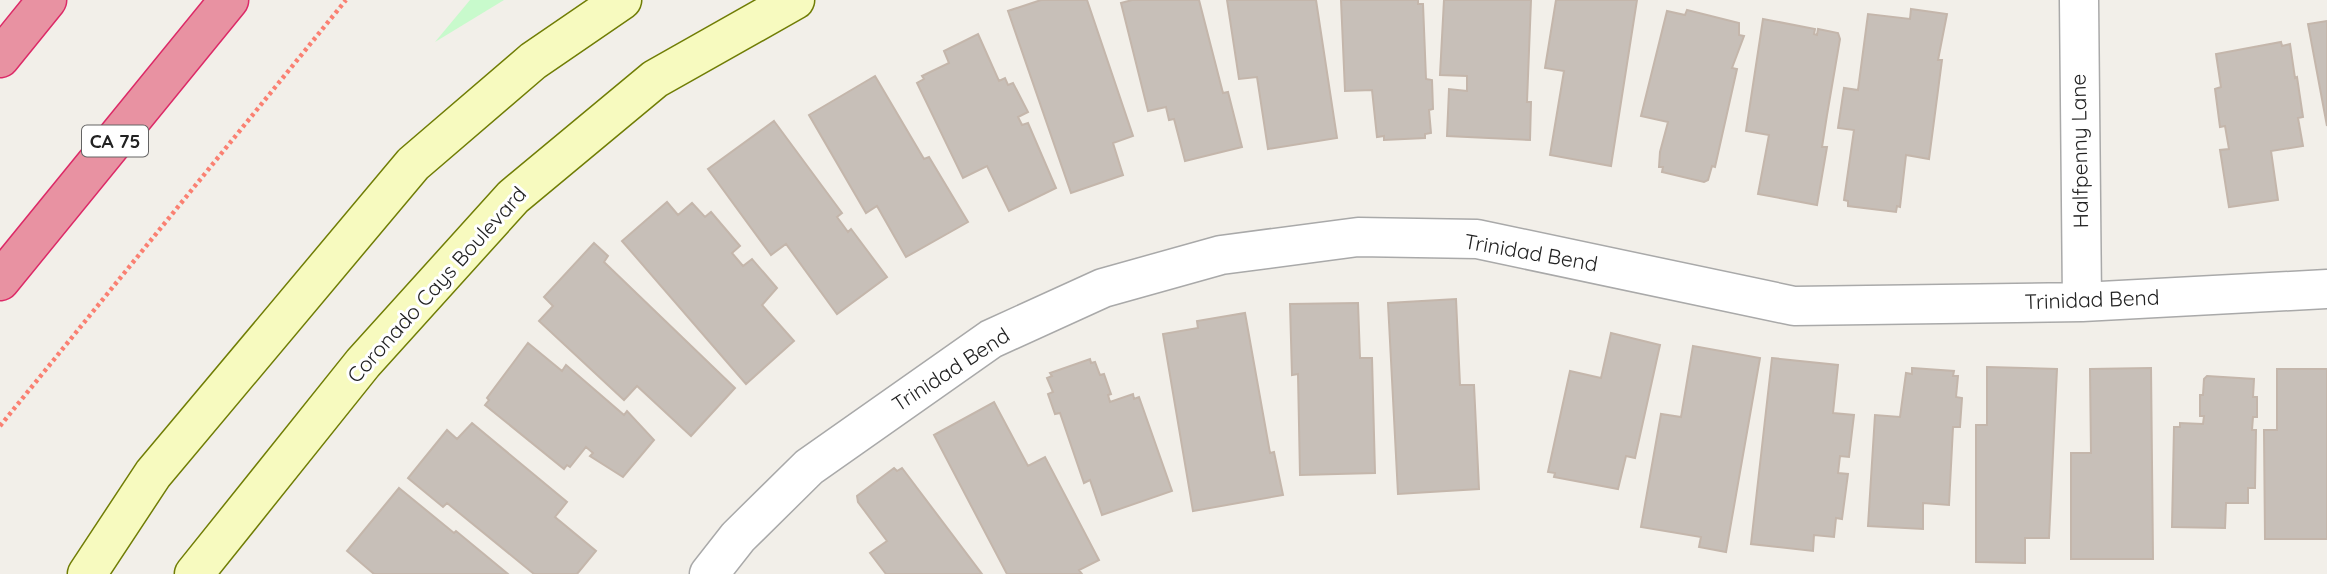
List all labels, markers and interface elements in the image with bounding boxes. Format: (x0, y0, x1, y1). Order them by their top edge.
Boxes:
street label: Halfpenny Lane (2065, 74, 2093, 229)
road number: CA 75 (82, 125, 148, 156)
street label: Coronado Cays Boulevard (341, 181, 531, 388)
street label: Trinidad Bend (1462, 227, 1600, 277)
street label: Trinidad Bend (2024, 284, 2160, 314)
street label: Trinidad Bend (887, 322, 1014, 417)

